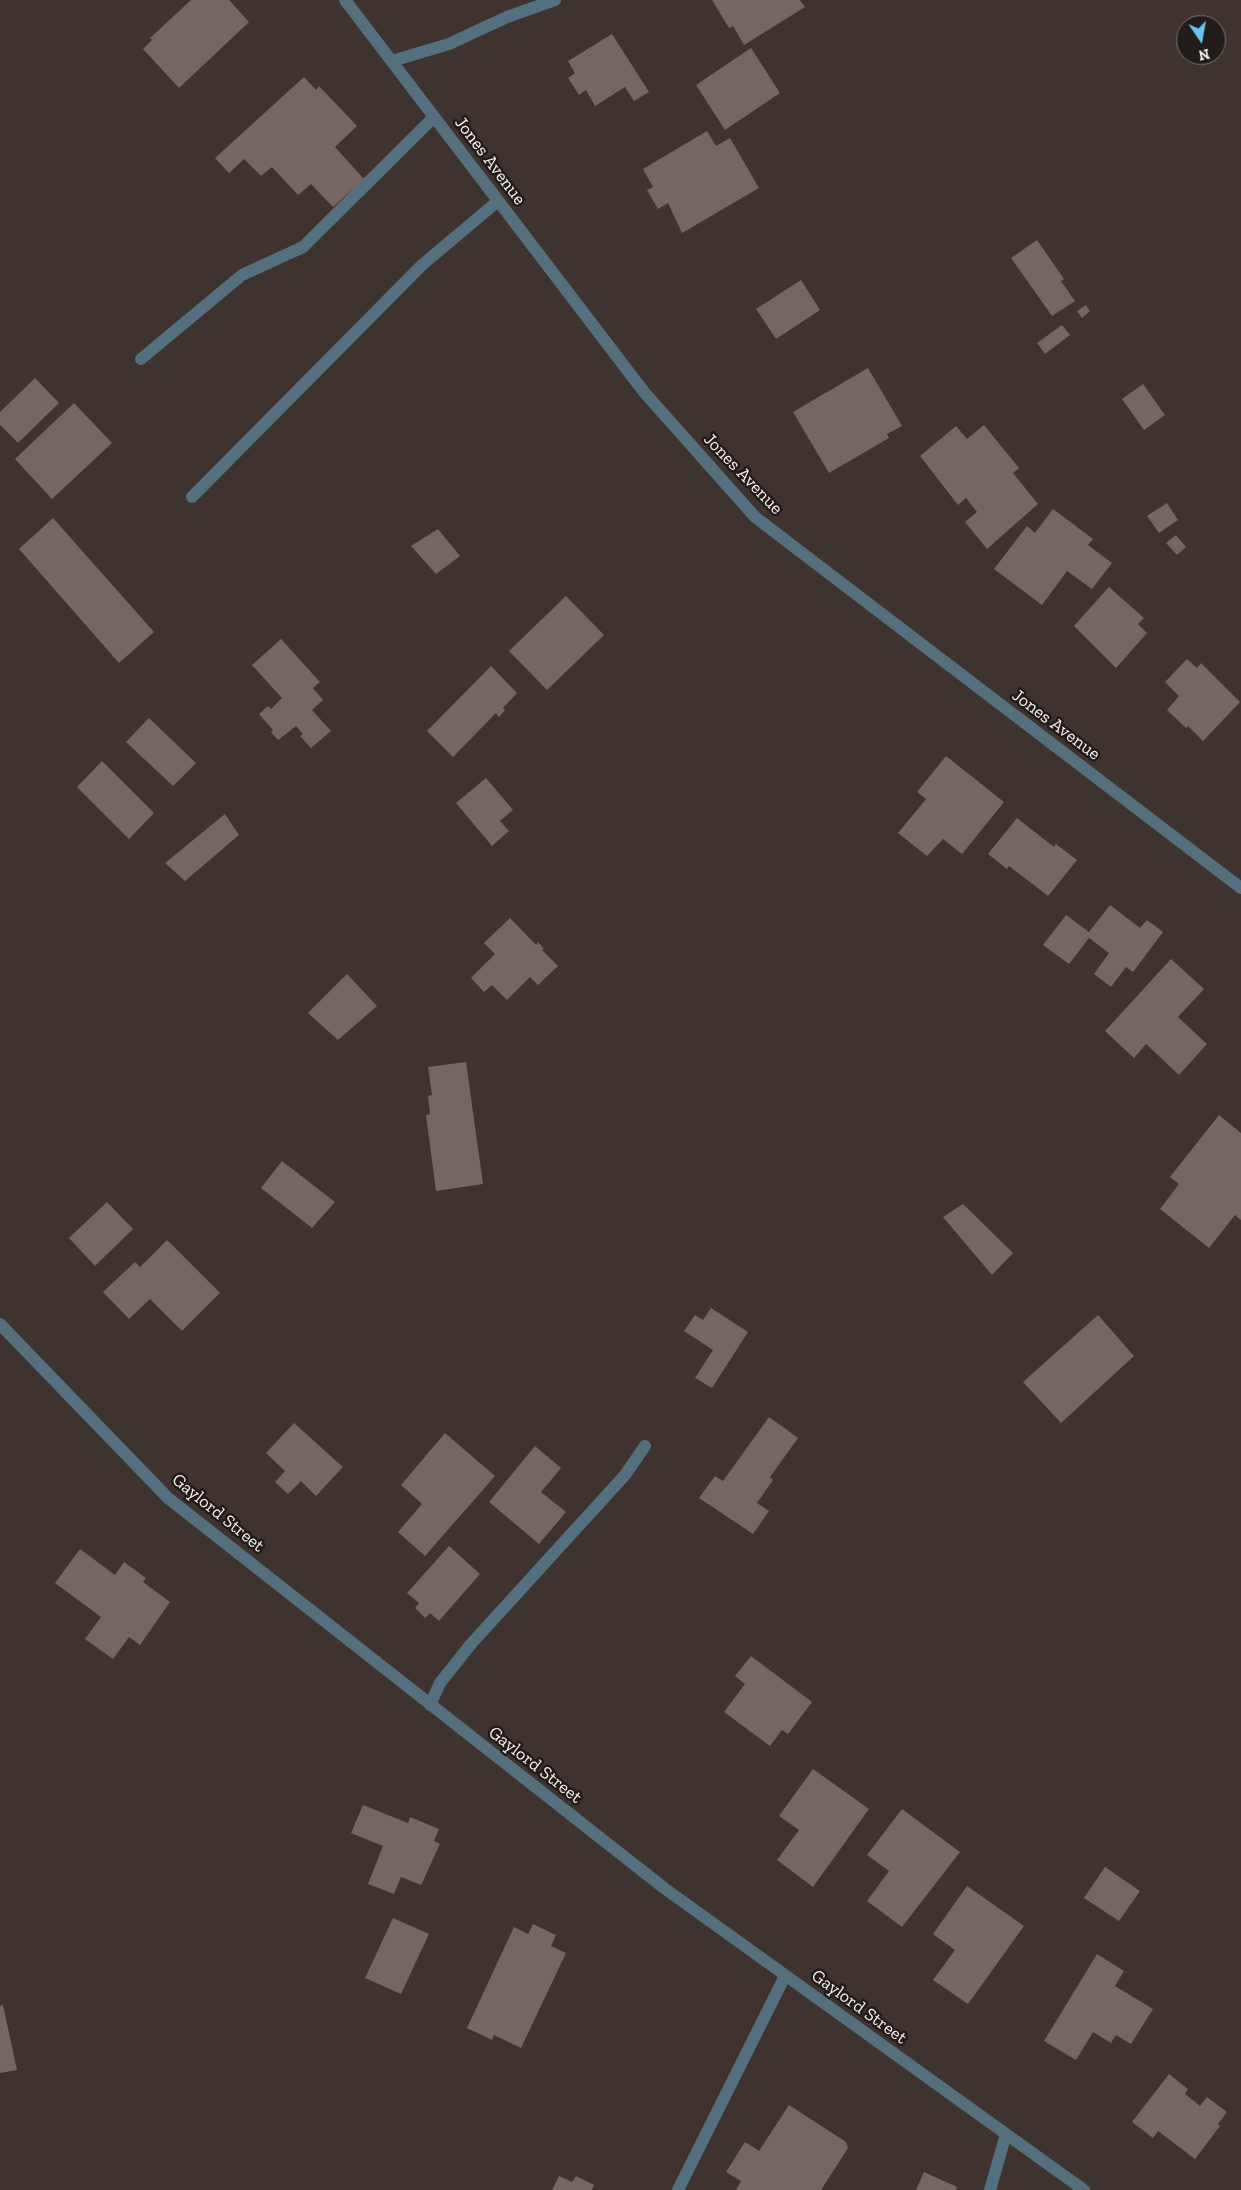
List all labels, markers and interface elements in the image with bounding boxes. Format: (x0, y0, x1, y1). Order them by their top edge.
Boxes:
north arrow (1176, 15, 1226, 65)
text: N (1197, 45, 1211, 64)
street label: Jones Avenue (450, 113, 530, 209)
street label: Jones Avenue (699, 429, 787, 519)
street label: Jones Avenue (1008, 685, 1104, 765)
street label: Gaylord Street (167, 1469, 269, 1557)
street label: Gaylord Street (484, 1722, 586, 1808)
street label: Gaylord Street (807, 1965, 911, 2049)

